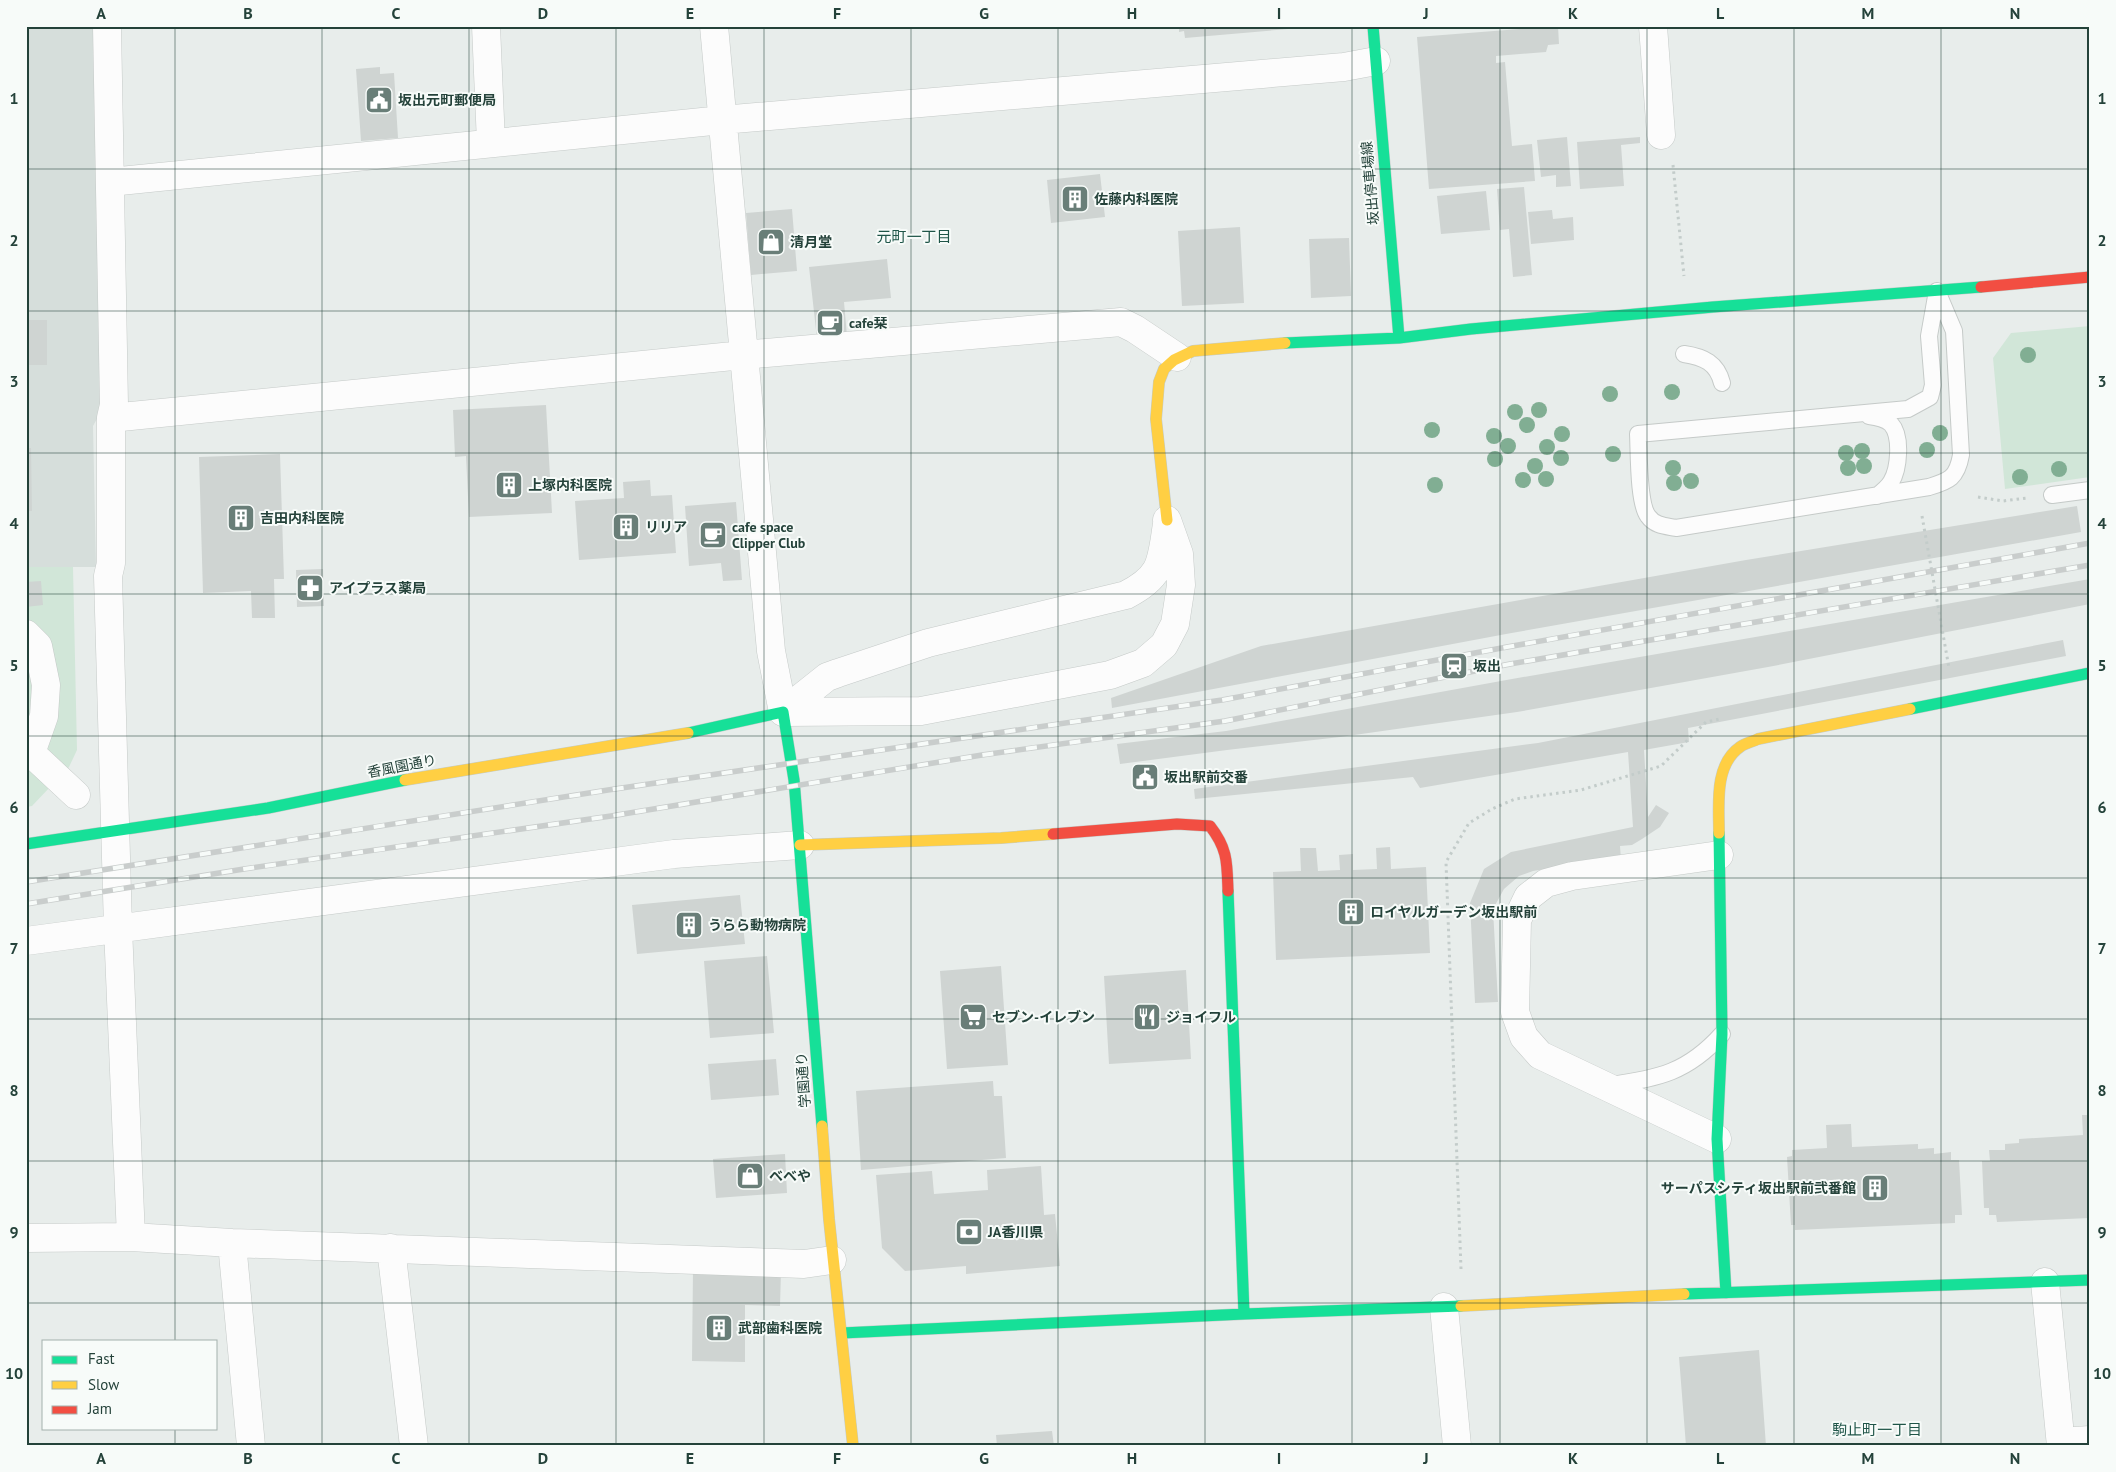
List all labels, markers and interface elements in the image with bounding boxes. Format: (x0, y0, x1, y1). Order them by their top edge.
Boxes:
text: A (96, 3, 106, 23)
text: B (243, 3, 253, 23)
text: C (392, 3, 401, 23)
text: D (538, 3, 548, 23)
text: E (686, 3, 694, 23)
text: F (833, 3, 841, 23)
text: G (979, 3, 989, 23)
text: H (1127, 3, 1137, 23)
text: I (1277, 3, 1281, 23)
text: J (1422, 3, 1429, 23)
text: K (1568, 3, 1578, 23)
text: L (1716, 3, 1725, 23)
text: M (1862, 3, 1874, 23)
text: N (2010, 3, 2020, 23)
public building icon: 坂出元町郵便局 (364, 85, 394, 115)
text: 1 (9, 88, 19, 108)
text: 1 (2097, 88, 2107, 108)
place label: 坂出元町郵便局 (398, 91, 496, 109)
street label: 坂出停車場線 (1357, 140, 1383, 226)
building icon: 佐藤内科医院 (1060, 184, 1090, 214)
place label: 佐藤内科医院 (1094, 190, 1178, 208)
shop icon: 清月堂 (756, 227, 786, 257)
district label: 元町一丁目 (876, 227, 952, 246)
text: 2 (9, 230, 19, 250)
text: 2 (2097, 230, 2107, 250)
place label: 清月堂 (790, 233, 832, 251)
cafe icon: cafe栞 (815, 308, 845, 338)
place label: cafe栞 (849, 314, 888, 332)
text: 3 (9, 371, 19, 391)
text: 3 (2097, 371, 2107, 391)
building icon: 上塚内科医院 (494, 470, 524, 500)
place label: 上塚内科医院 (528, 476, 612, 494)
building icon: 吉田内科医院 (226, 503, 256, 533)
place label: 吉田内科医院 (260, 509, 344, 527)
building icon: リリア (611, 512, 641, 542)
text: 4 (9, 513, 19, 533)
text: 4 (2097, 513, 2107, 533)
place label: リリア (645, 518, 687, 536)
place label: cafe space Clipper Club (732, 518, 806, 552)
cafe icon: cafe space Clipper Club (698, 520, 728, 550)
pharmacy icon: アイプラス薬局 (295, 573, 325, 603)
place label: アイプラス薬局 (329, 579, 426, 597)
station icon: 坂出 (1439, 651, 1469, 681)
text: 5 (9, 655, 19, 675)
text: 5 (2097, 655, 2107, 675)
place label: 坂出 (1473, 657, 1501, 675)
street label: 香風園通り (366, 750, 438, 782)
public building icon: 坂出駅前交番 (1130, 762, 1160, 792)
place label: 坂出駅前交番 (1164, 768, 1248, 786)
text: 6 (9, 797, 19, 817)
text: 6 (2097, 797, 2107, 817)
building icon: ロイヤルガーデン坂出駅前 (1336, 897, 1366, 927)
place label: ロイヤルガーデン坂出駅前 (1370, 903, 1537, 921)
building icon: うらら動物病院 (674, 910, 704, 940)
place label: うらら動物病院 (708, 916, 806, 934)
text: 7 (9, 938, 19, 958)
text: 7 (2097, 938, 2107, 958)
supermarket icon: セブン-イレブン (958, 1002, 988, 1032)
restaurant icon: ジョイフル (1132, 1002, 1162, 1032)
place label: セブン-イレブン (992, 1008, 1095, 1026)
place label: ジョイフル (1166, 1008, 1236, 1026)
street label: 学園通り (792, 1051, 814, 1109)
text: 8 (9, 1080, 19, 1100)
text: 8 (2097, 1080, 2107, 1100)
shop icon: べべや (735, 1161, 765, 1191)
place label: べべや (769, 1167, 811, 1185)
building icon: サーパスシティ坂出駅前弐番館 (1860, 1173, 1890, 1203)
place label: サーパスシティ坂出駅前弐番館 (1661, 1179, 1856, 1197)
bank icon: JA香川県 (954, 1217, 984, 1247)
text: 9 (9, 1222, 19, 1242)
text: 9 (2097, 1222, 2107, 1242)
place label: JA香川県 (987, 1223, 1043, 1241)
building icon: 武部歯科医院 (704, 1313, 734, 1343)
place label: 武部歯科医院 (738, 1319, 822, 1337)
legend (42, 1340, 218, 1430)
text: Fast (88, 1349, 115, 1368)
text: 10 (5, 1363, 23, 1383)
text: 10 (2093, 1363, 2111, 1383)
text: Slow (88, 1375, 119, 1394)
text: Jam (87, 1399, 112, 1418)
district label: 駒止町一丁目 (1832, 1420, 1922, 1439)
text: A (96, 1448, 106, 1468)
text: B (243, 1448, 253, 1468)
text: C (392, 1448, 401, 1468)
text: D (538, 1448, 548, 1468)
text: E (686, 1448, 694, 1468)
text: F (833, 1448, 841, 1468)
text: G (979, 1448, 989, 1468)
text: H (1127, 1448, 1137, 1468)
text: I (1277, 1448, 1281, 1468)
text: J (1422, 1448, 1429, 1468)
text: K (1568, 1448, 1578, 1468)
text: L (1716, 1448, 1725, 1468)
text: M (1862, 1448, 1874, 1468)
text: N (2010, 1448, 2020, 1468)

